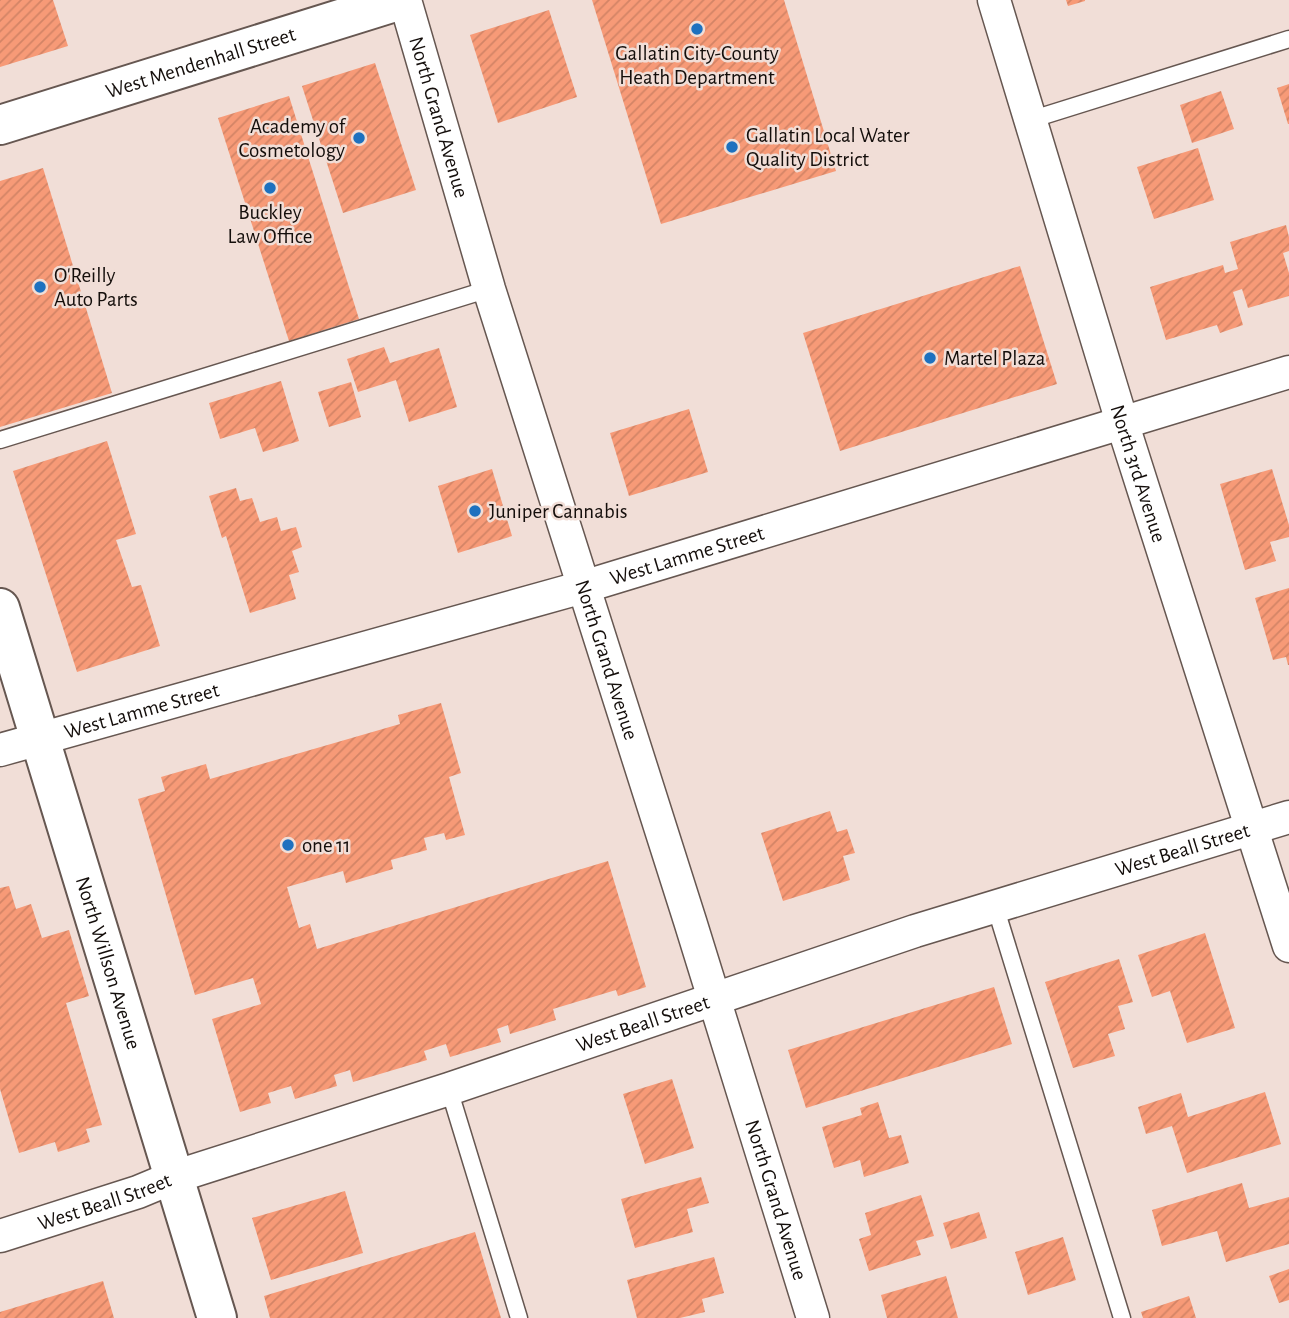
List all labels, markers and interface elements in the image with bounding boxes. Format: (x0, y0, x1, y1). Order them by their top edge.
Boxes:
marker: Gallatin City-County Heath Department (689, 21, 705, 37)
street label: West Mendenhall Street (103, 23, 298, 102)
street label: North Grand Avenue (405, 34, 472, 200)
place label: Gallatin City-County Heath Department (615, 43, 779, 88)
place label: Academy of Cosmetology (239, 116, 347, 161)
place label: Gallatin Local Water Quality District (746, 125, 910, 170)
marker: Academy of Cosmetology (351, 130, 367, 146)
marker: Gallatin Local Water Quality District (724, 139, 740, 155)
marker: Buckley Law Office (262, 180, 278, 196)
place label: Buckley Law Office (228, 202, 312, 247)
place label: O'Reilly Auto Parts (54, 265, 138, 310)
marker: O'Reilly Auto Parts (32, 279, 48, 295)
place label: Martel Plaza (944, 348, 1046, 369)
marker: Martel Plaza (922, 350, 938, 366)
street label: North 3rd Avenue (1106, 402, 1170, 545)
place label: Juniper Cannabis (489, 501, 628, 522)
marker: Juniper Cannabis (467, 503, 483, 519)
street label: West Lamme Street (608, 522, 767, 589)
street label: North Grand Avenue (571, 577, 642, 742)
street label: West Lamme Street (62, 679, 222, 743)
street label: West Beall Street (1113, 820, 1252, 880)
place label: one 11 (302, 835, 351, 856)
marker: one 11 (280, 837, 296, 853)
street label: North Willson Avenue (72, 874, 144, 1052)
street label: West Beall Street (573, 991, 712, 1056)
street label: North Grand Avenue (741, 1117, 811, 1283)
street label: West Beall Street (35, 1169, 175, 1234)

